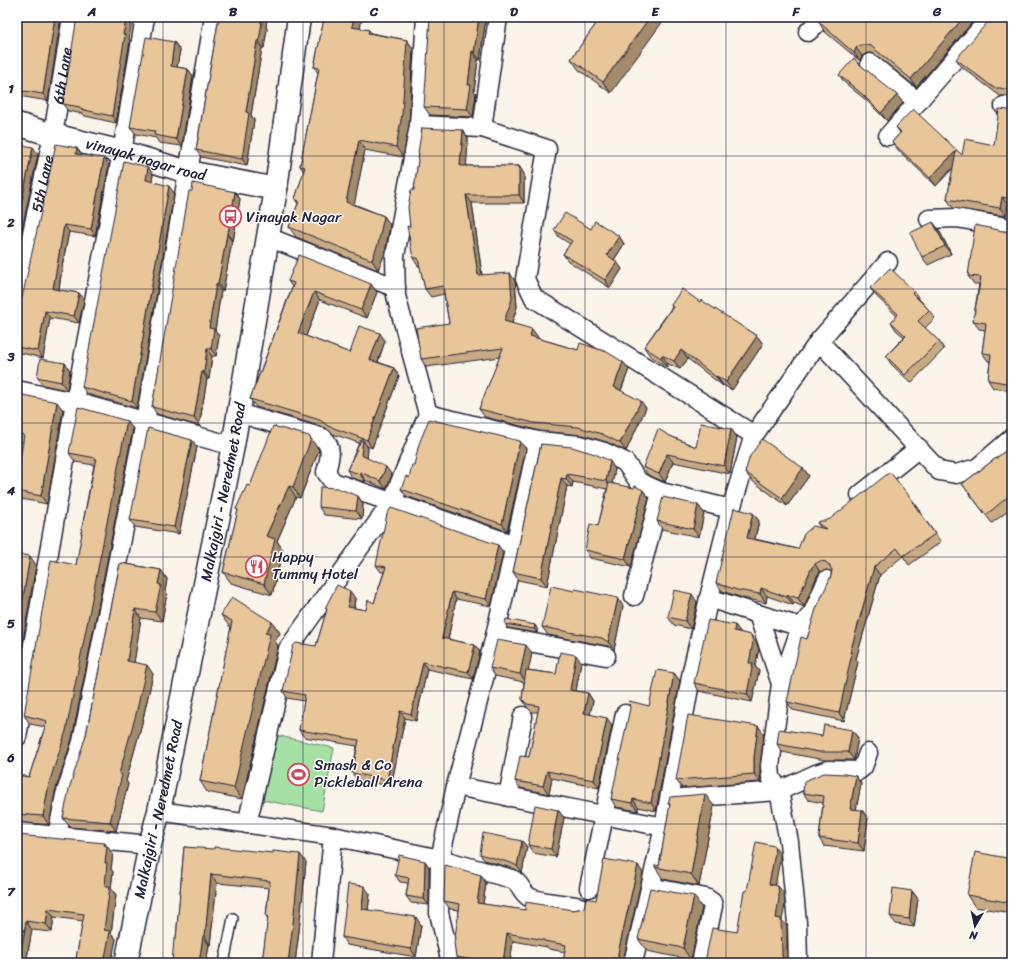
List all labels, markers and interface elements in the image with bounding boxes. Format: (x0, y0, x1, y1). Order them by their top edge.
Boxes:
text: A (87, 0, 96, 23)
text: B (229, 0, 238, 23)
text: C (369, 0, 379, 23)
text: D (510, 0, 518, 23)
text: E (651, 0, 660, 23)
text: F (791, 0, 800, 23)
text: G (932, 0, 942, 23)
street label: 6th Lane (45, 45, 80, 106)
text: 1 (8, 77, 14, 100)
street label: vinayak nagar road (83, 131, 209, 188)
street label: 5th Lane (24, 152, 61, 215)
bus stop icon: Vinayak Nagar (218, 204, 244, 230)
place label: Vinayak Nagar (246, 204, 342, 230)
text: 2 (6, 211, 15, 234)
text: 3 (6, 345, 15, 368)
street label: Malkajgiri - Neredmet Road (193, 399, 253, 584)
text: 4 (6, 479, 16, 502)
place label: Happy Tummy Hotel (272, 544, 359, 587)
restaurant icon: Happy Tummy Hotel (244, 553, 270, 579)
text: 5 (7, 612, 15, 635)
street label: Malkajgiri - Neredmet Road (126, 717, 190, 901)
text: 6 (6, 746, 15, 769)
place label: Smash & Co Pickleball Arena (314, 752, 423, 795)
sports icon: Smash & Co Pickleball Arena (285, 761, 311, 787)
text: 7 (7, 880, 16, 903)
north arrow (955, 906, 995, 946)
text: N (968, 925, 980, 946)

